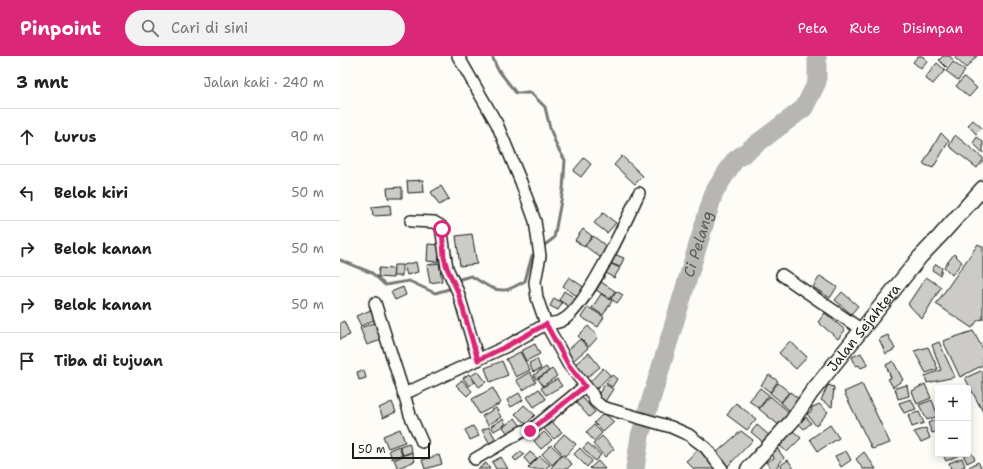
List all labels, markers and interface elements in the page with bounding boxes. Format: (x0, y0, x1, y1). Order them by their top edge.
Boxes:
search box (125, 10, 405, 46)
text: Pinpoint (20, 16, 101, 41)
icon: search (139, 17, 161, 39)
text: Cari di sini (171, 18, 248, 38)
text: Peta (798, 19, 827, 37)
text: Rute (849, 19, 880, 37)
text: Disimpan (902, 19, 963, 37)
text: 3 mnt (16, 71, 69, 93)
text: Jalan kaki · 240 m (203, 74, 324, 91)
icon: ahead (16, 126, 38, 148)
text: Lurus (54, 127, 96, 147)
text: 90 m (290, 128, 324, 145)
icon: left (16, 182, 38, 204)
text: Belok kiri (54, 183, 128, 203)
text: 50 m (291, 184, 324, 201)
water label: Ci Pelang (679, 208, 718, 280)
route start (433, 220, 451, 238)
icon: right (16, 238, 38, 260)
text: Belok kanan (54, 239, 152, 259)
text: 50 m (291, 240, 324, 257)
street label: Jalan Sejahtera (823, 280, 904, 375)
icon: right (16, 294, 38, 316)
text: Belok kanan (54, 295, 152, 315)
text: 50 m (291, 296, 324, 313)
icon: arrive (16, 350, 38, 372)
text: Tiba di tujuan (54, 351, 163, 371)
map controls (935, 385, 971, 457)
button: + (935, 385, 971, 421)
button: − (935, 421, 971, 457)
route end (521, 422, 539, 440)
scale bar (352, 441, 430, 460)
text: 50 m (358, 442, 386, 457)

